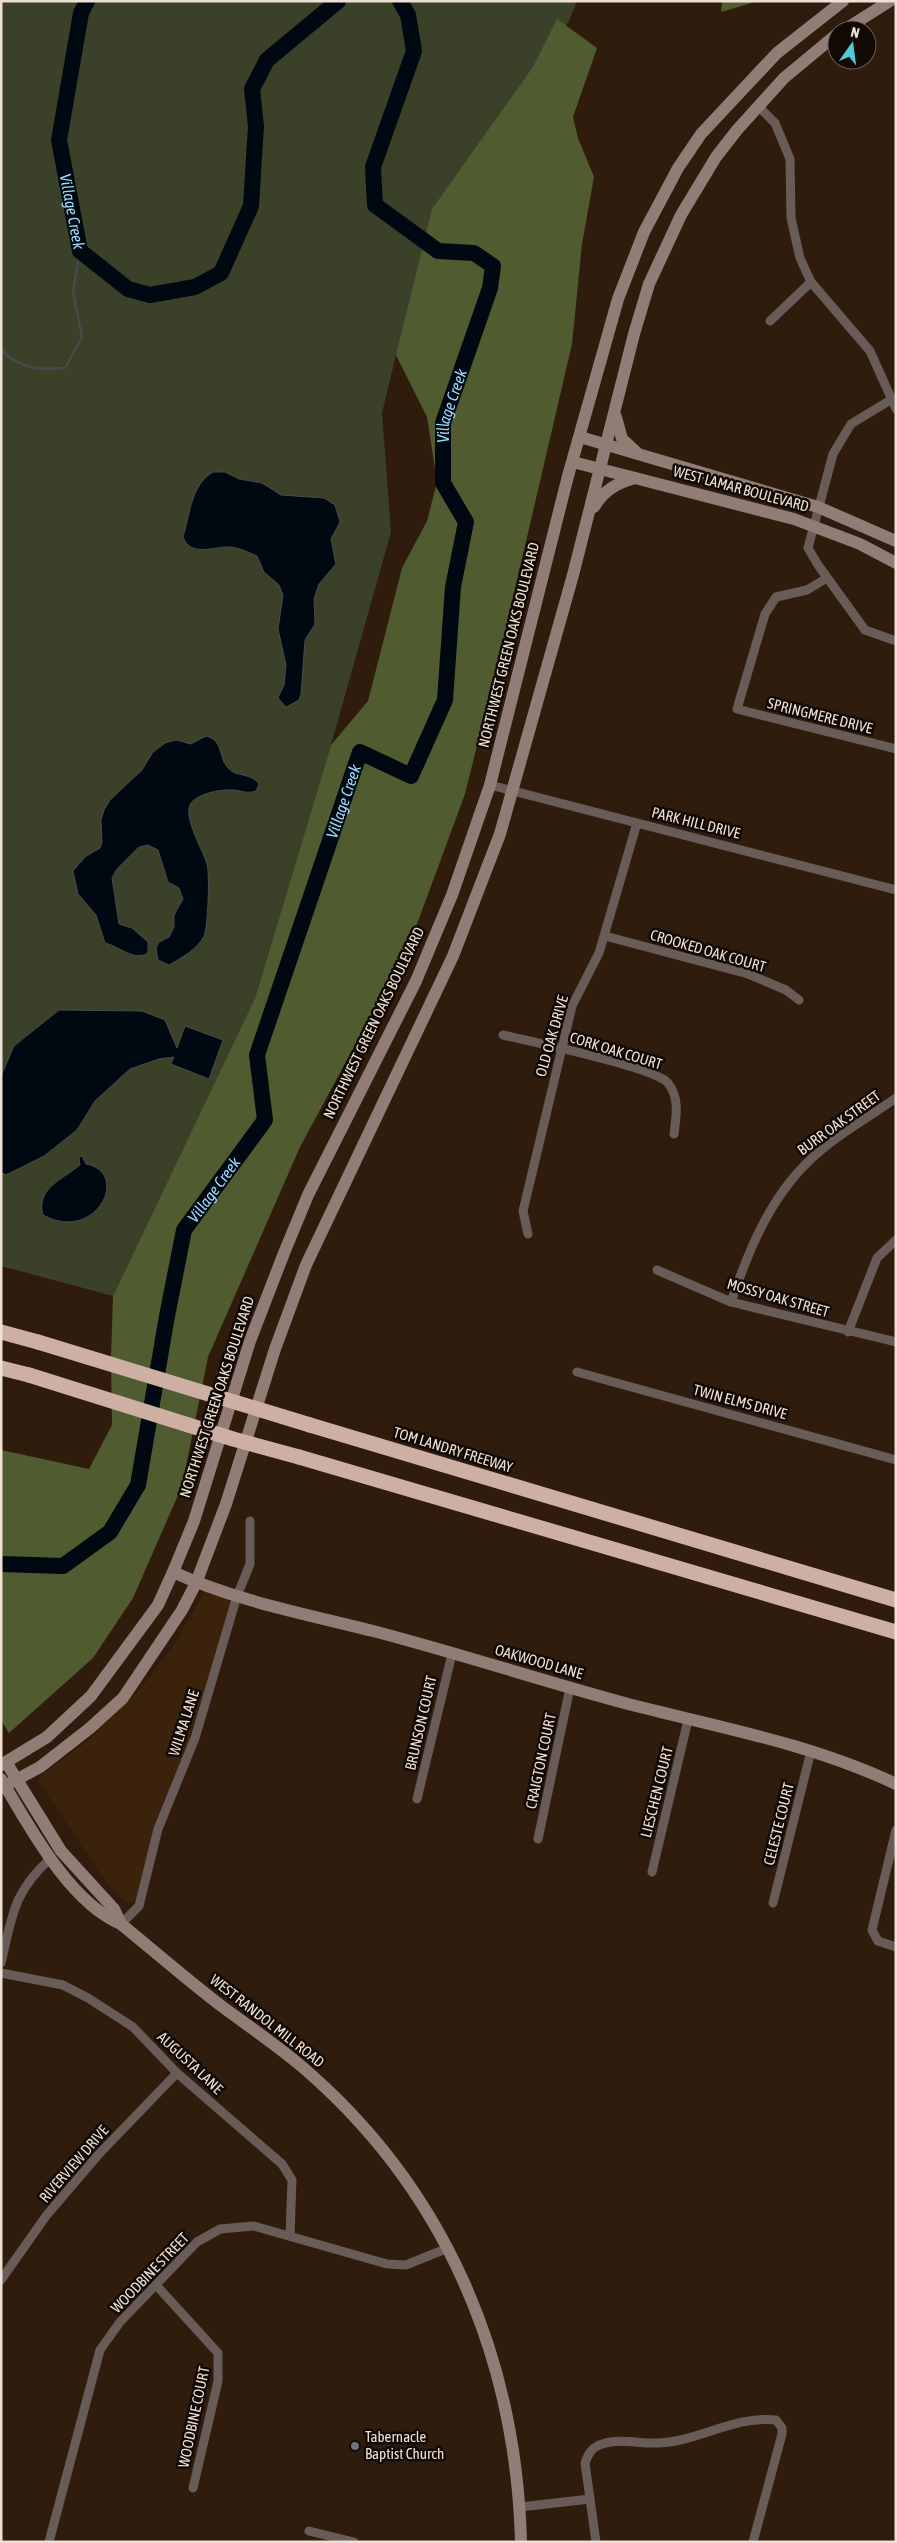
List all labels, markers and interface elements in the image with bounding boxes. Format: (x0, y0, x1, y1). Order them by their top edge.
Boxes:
north arrow (827, 20, 877, 70)
text: N (849, 24, 861, 41)
water label: Village Creek (57, 172, 89, 252)
water label: Village Creek (434, 365, 471, 443)
street label: WEST LAMAR BOULEVARD (672, 462, 811, 515)
street label: NORTHWEST GREEN OAKS BOULEVARD (475, 541, 542, 749)
street label: SPRINGMERE DRIVE (766, 694, 875, 737)
water label: Village Creek (322, 761, 364, 840)
street label: PARK HILL DRIVE (650, 803, 743, 842)
street label: NORTHWEST GREEN OAKS BOULEVARD (320, 924, 427, 1121)
street label: CROOKED OAK COURT (648, 926, 768, 975)
street label: OLD OAK DRIVE (532, 993, 571, 1079)
street label: CORK OAK COURT (568, 1028, 665, 1073)
street label: BURR OAK STREET (794, 1087, 884, 1158)
water label: Village Creek (184, 1153, 244, 1226)
street label: MOSSY OAK STREET (725, 1275, 832, 1320)
street label: NORTHWEST GREEN OAKS BOULEVARD (176, 1294, 257, 1500)
street label: TWIN ELMS DRIVE (691, 1381, 789, 1422)
street label: TOM LANDRY FREEWAY (391, 1423, 515, 1476)
street label: OAKWOOD LANE (493, 1641, 586, 1682)
street label: BRUNSON COURT (401, 1674, 440, 1772)
street label: WILMA LANE (165, 1687, 202, 1758)
street label: CRAIGTON COURT (522, 1711, 559, 1810)
street label: LIESCHEN COURT (637, 1744, 676, 1839)
street label: CELESTE COURT (760, 1780, 797, 1867)
street label: WEST RANDOL MILL ROAD (207, 1971, 328, 2071)
street label: AUGUSTA LANE (154, 2028, 227, 2098)
street label: RIVERVIEW DRIVE (36, 2121, 112, 2206)
street label: WOODBINE STREET (107, 2229, 192, 2316)
street label: WOODBINE COURT (174, 2364, 213, 2469)
place label: Tabernacle Baptist Church (365, 2428, 444, 2462)
marker: Tabernacle Baptist Church (349, 2440, 361, 2452)

